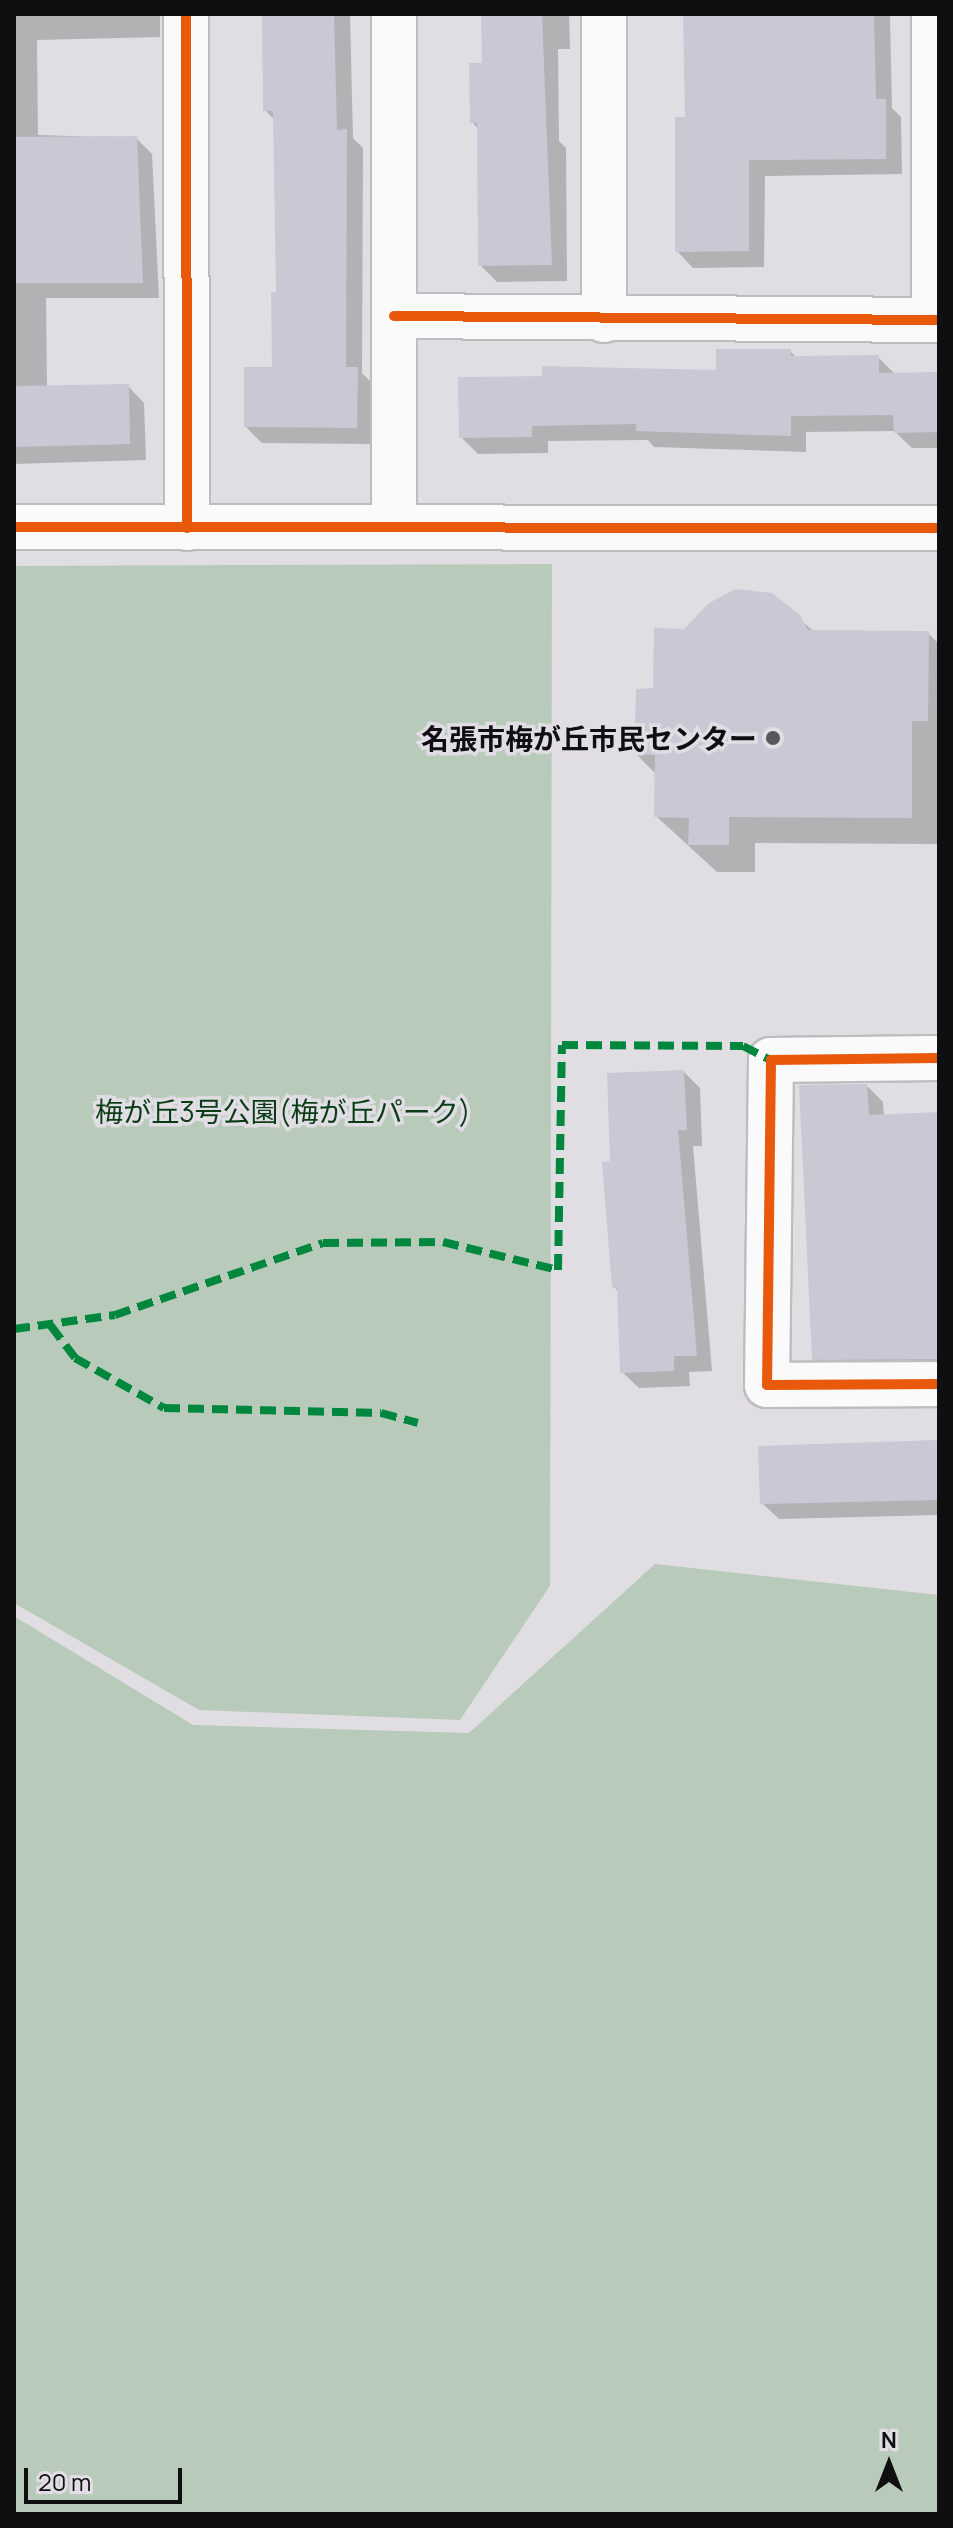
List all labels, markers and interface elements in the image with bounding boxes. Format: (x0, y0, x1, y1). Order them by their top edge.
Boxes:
place label: 名張市梅が丘市民センター (421, 721, 757, 755)
marker: 名張市梅が丘市民センター (764, 729, 782, 747)
park label: 梅が丘3号公園(梅が丘パーク) (95, 1094, 471, 1128)
north arrow (849, 2424, 929, 2504)
text: N (881, 2425, 897, 2455)
scale bar (28, 2452, 186, 2502)
text: 20 m (38, 2465, 91, 2498)

